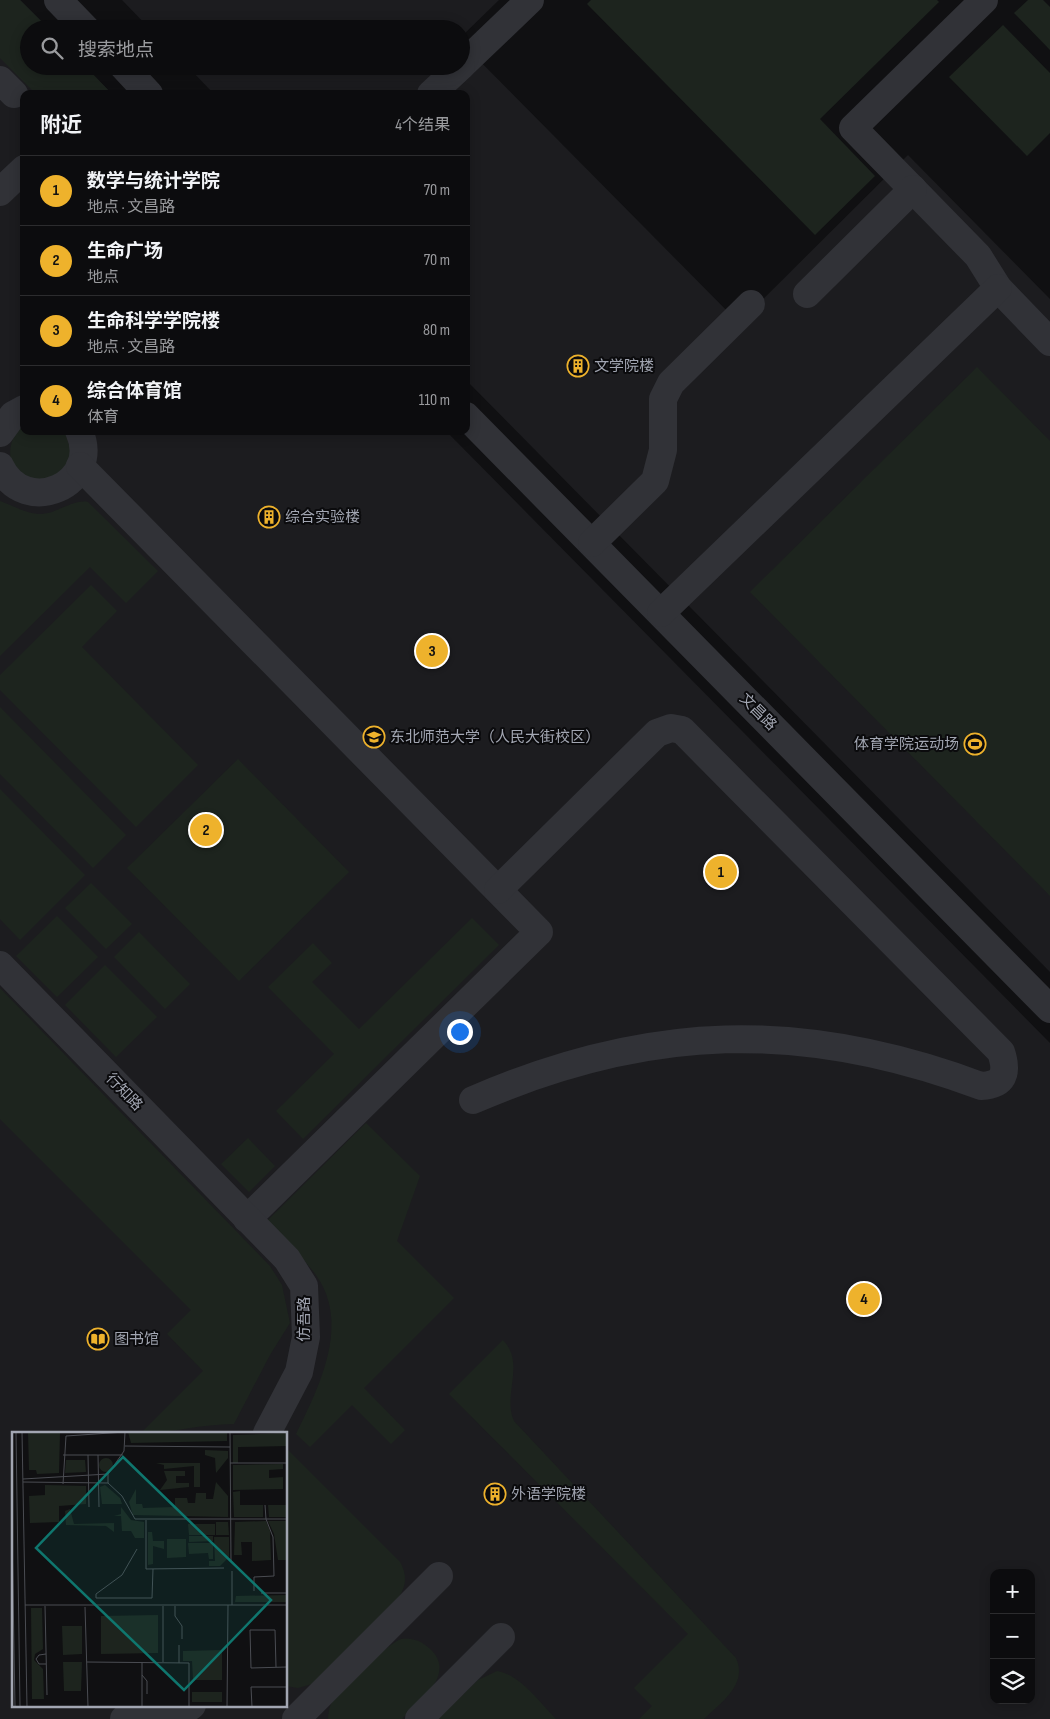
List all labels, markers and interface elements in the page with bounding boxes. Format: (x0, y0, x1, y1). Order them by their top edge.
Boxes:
search box (20, 20, 470, 75)
icon: search (38, 34, 66, 62)
text: 搜索地点 (78, 39, 154, 62)
text: 附近 (40, 113, 82, 138)
text: 4个结果 (395, 116, 450, 135)
text: 数学与统计学院 (87, 170, 220, 193)
text: 1 (53, 181, 59, 200)
text: 70 m (424, 181, 450, 200)
text: 地点 · 文昌路 (87, 198, 175, 217)
text: 生命广场 (87, 240, 163, 263)
text: 2 (52, 251, 60, 270)
text: 70 m (424, 251, 450, 270)
text: 地点 (87, 268, 119, 287)
text: 生命科学学院楼 (87, 310, 220, 333)
text: 3 (52, 321, 60, 340)
text: 80 m (423, 321, 450, 340)
text: 地点 · 文昌路 (87, 338, 175, 357)
building icon: 文学院楼 (566, 354, 590, 378)
place label: 文学院楼 (594, 357, 654, 376)
text: 综合体育馆 (87, 380, 182, 403)
text: 4 (52, 391, 60, 410)
text: 110 m (419, 391, 450, 410)
text: 体育 (87, 408, 119, 427)
building icon: 综合实验楼 (257, 505, 281, 529)
place label: 综合实验楼 (285, 508, 360, 527)
pin: 3 (416, 632, 448, 670)
street label: 文昌路 (735, 689, 781, 735)
school or university icon: 东北师范大学（人民大街校区） (362, 725, 386, 749)
place label: 东北师范大学（人民大街校区） (390, 728, 600, 747)
sports icon: 体育学院运动场 (963, 732, 987, 756)
place label: 体育学院运动场 (854, 735, 959, 754)
pin: 2 (190, 811, 222, 849)
pin: 1 (705, 853, 737, 891)
your location (447, 1019, 473, 1045)
street label: 行知路 (102, 1069, 146, 1115)
pin: 4 (848, 1280, 880, 1318)
street label: 仿吾路 (295, 1296, 314, 1342)
library icon: 图书馆 (86, 1327, 110, 1351)
place label: 图书馆 (114, 1330, 159, 1349)
inset map (12, 1432, 288, 1706)
building icon: 外语学院楼 (483, 1482, 507, 1506)
place label: 外语学院楼 (511, 1485, 586, 1504)
map controls (990, 1569, 1035, 1704)
button: + (990, 1569, 1035, 1614)
button: − (990, 1614, 1035, 1659)
button: layers (990, 1659, 1035, 1704)

